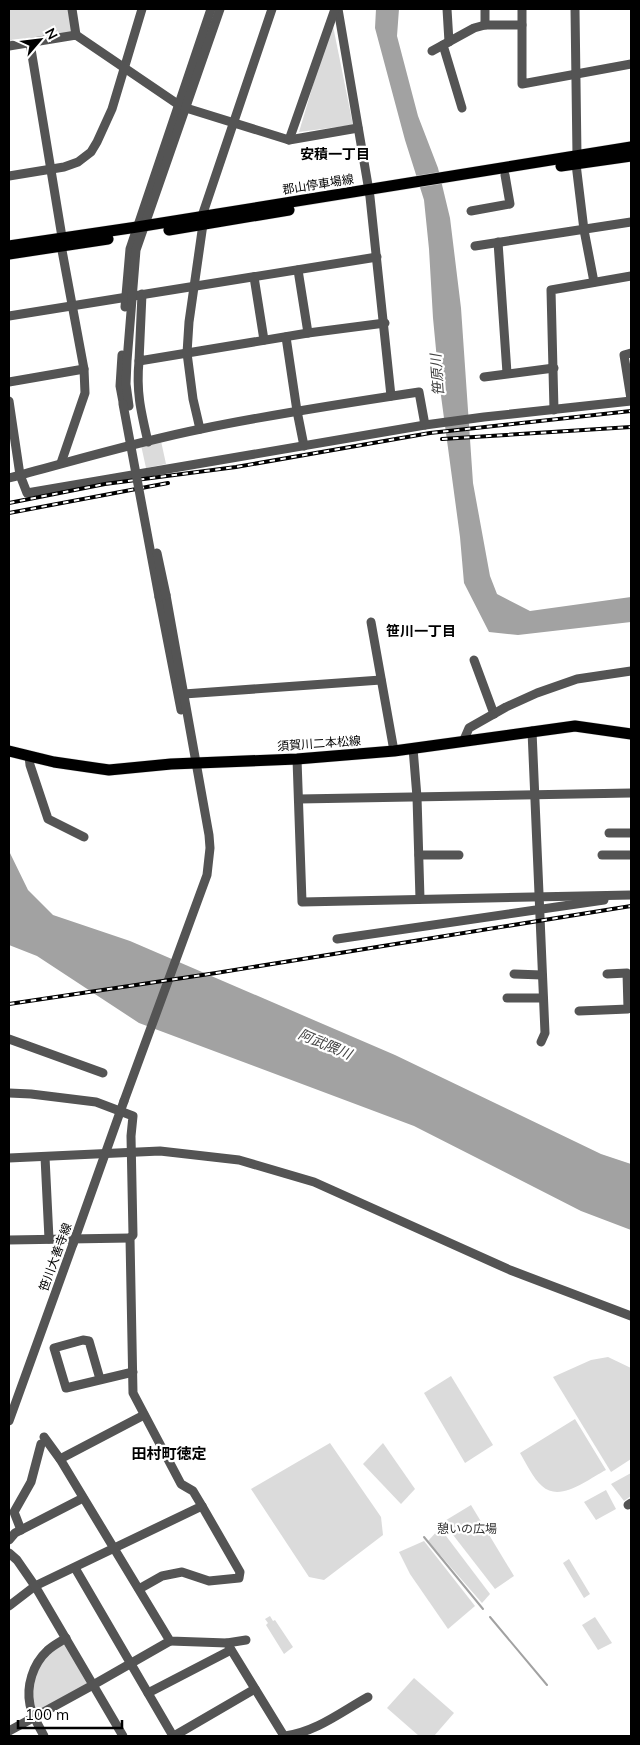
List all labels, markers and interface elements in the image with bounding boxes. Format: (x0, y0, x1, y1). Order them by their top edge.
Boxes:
north arrow (15, 15, 65, 65)
text: N (41, 25, 62, 43)
district label: 安積一丁目 (300, 145, 370, 163)
street label: 郡山停車場線 (281, 171, 355, 197)
water label: 笹原川 (426, 351, 447, 397)
district label: 笹川一丁目 (386, 622, 456, 640)
street label: 須賀川二本松線 (277, 733, 361, 753)
water label: 阿武隈川 (296, 1025, 356, 1064)
street label: 笹川大善寺線 (36, 1221, 74, 1293)
district label: 田村町徳定 (131, 1444, 207, 1463)
park label: 憩いの広場 (437, 1521, 497, 1536)
scale bar (18, 1698, 121, 1730)
text: 100 m (25, 1705, 69, 1724)

